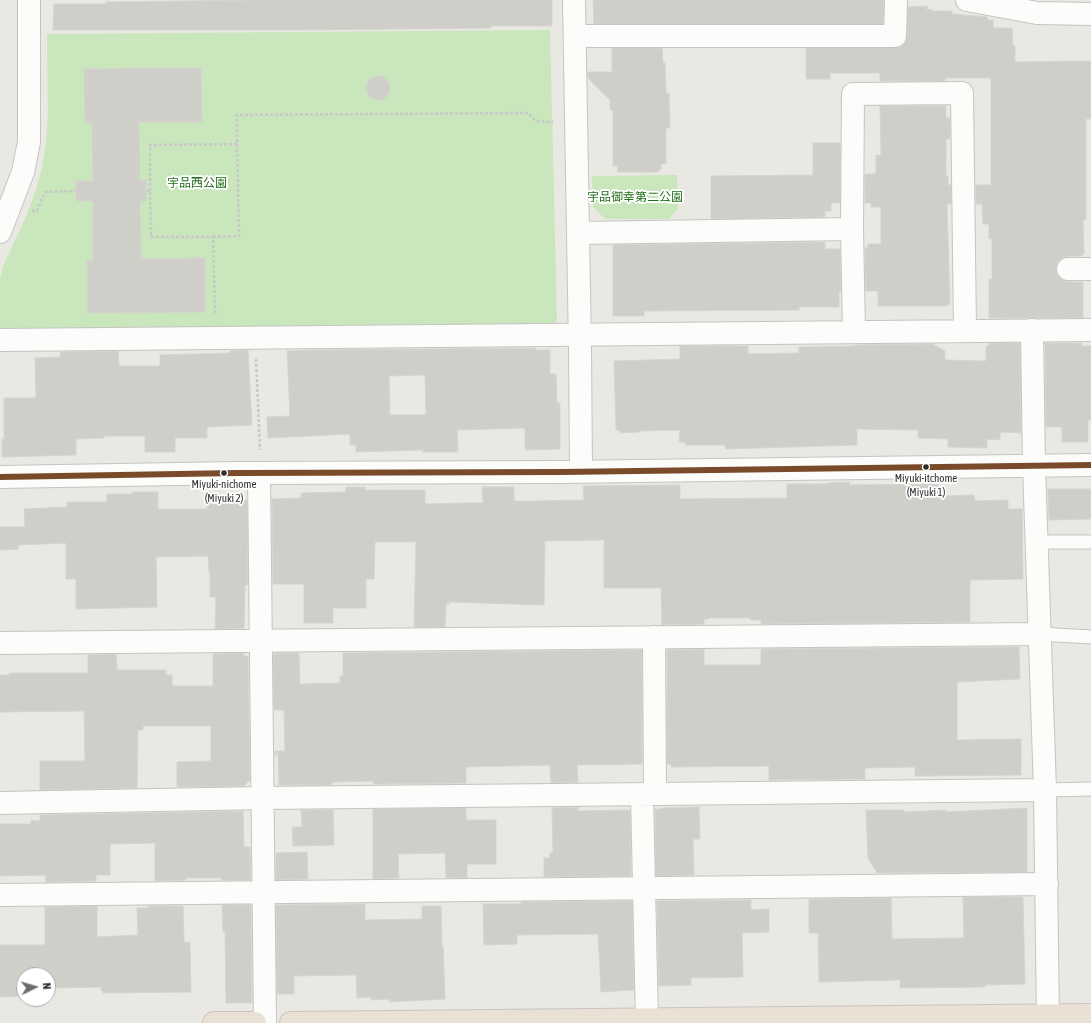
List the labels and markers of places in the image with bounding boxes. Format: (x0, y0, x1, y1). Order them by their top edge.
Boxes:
marker: Miyuki-itchome (Miyuki 1) (921, 462, 931, 472)
marker: Miyuki-nichome (Miyuki 2) (219, 468, 229, 478)
place label: Miyuki-itchome (Miyuki 1) (895, 472, 957, 498)
place label: Miyuki-nichome (Miyuki 2) (192, 478, 256, 504)

